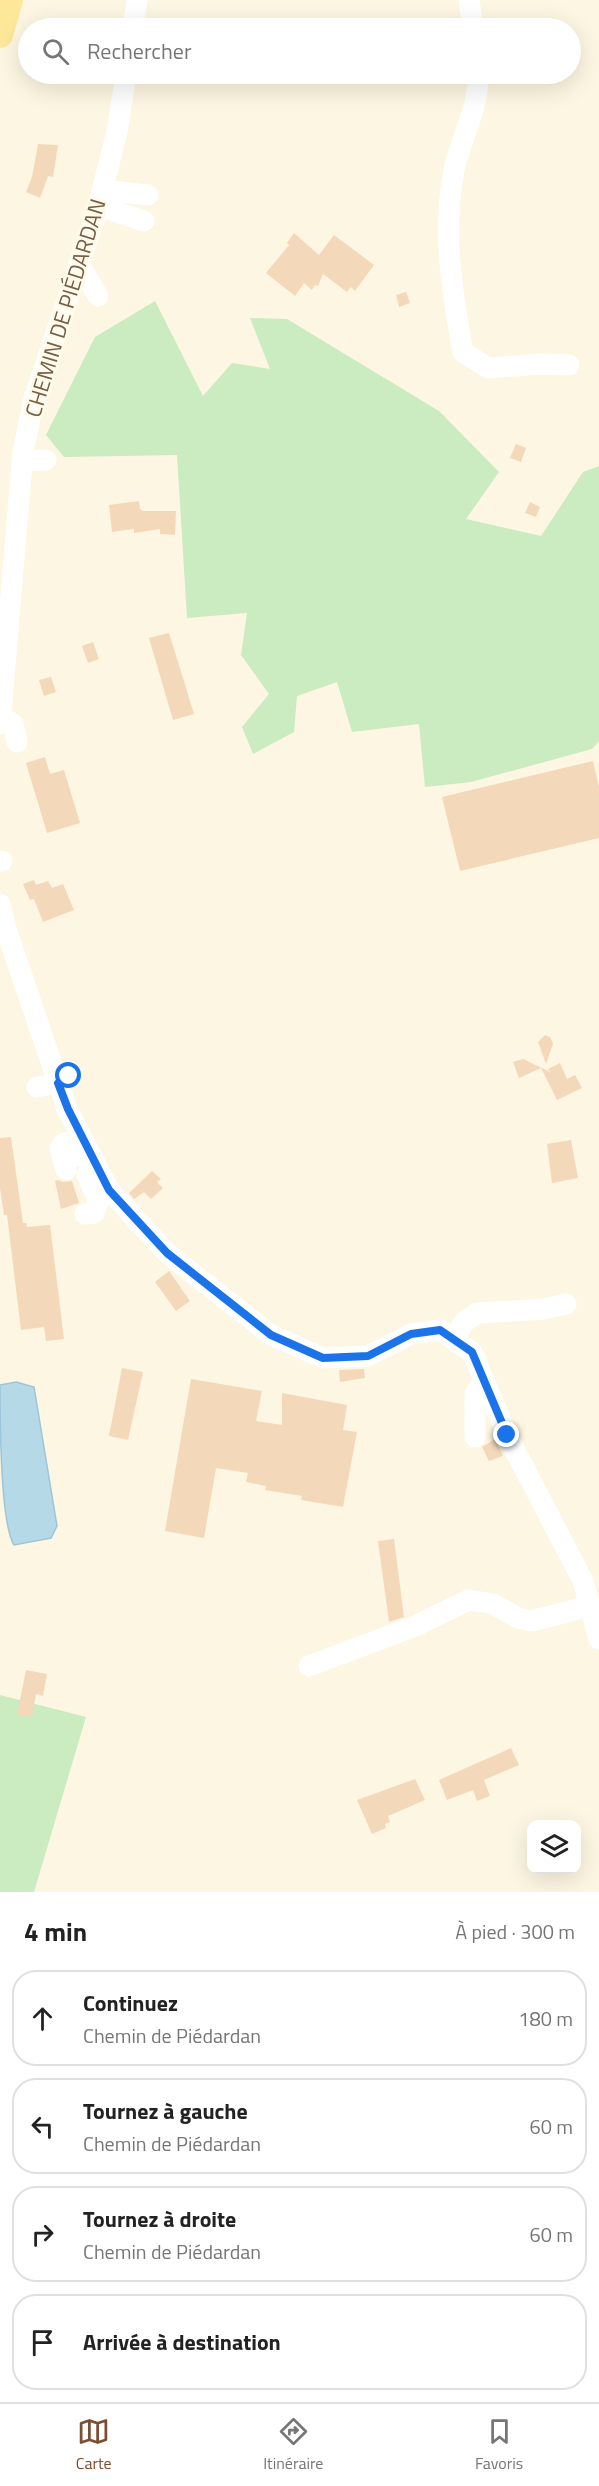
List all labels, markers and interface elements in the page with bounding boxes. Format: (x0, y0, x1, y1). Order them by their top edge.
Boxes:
search box (18, 18, 581, 84)
text: Rechercher (87, 34, 192, 68)
icon: search (39, 35, 72, 68)
street label: CHEMIN DE PIÉDARDAN (16, 195, 114, 421)
route start (55, 1062, 81, 1088)
route end (493, 1421, 519, 1447)
map controls (527, 1820, 581, 1874)
button: layers (527, 1820, 581, 1874)
text: 4 min (24, 1912, 87, 1951)
text: À pied · 300 m (455, 1916, 575, 1947)
text: Continuez (83, 1986, 178, 2020)
icon: ahead (26, 2002, 59, 2035)
text: 180 m (518, 2003, 573, 2034)
text: Chemin de Piédardan (83, 2020, 261, 2051)
text: Tournez à gauche (83, 2094, 248, 2128)
icon: left (26, 2110, 59, 2143)
text: 60 m (529, 2111, 573, 2142)
text: Chemin de Piédardan (83, 2128, 261, 2159)
text: Tournez à droite (83, 2202, 236, 2236)
icon: right (26, 2218, 59, 2251)
text: 60 m (529, 2219, 573, 2250)
text: Chemin de Piédardan (83, 2236, 261, 2267)
text: Arrivée à destination (83, 2325, 281, 2359)
icon: arrive (26, 2326, 59, 2359)
tab: Carte (76, 2415, 112, 2475)
tab: Itinéraire (263, 2415, 323, 2475)
tab: Favoris (475, 2415, 523, 2475)

